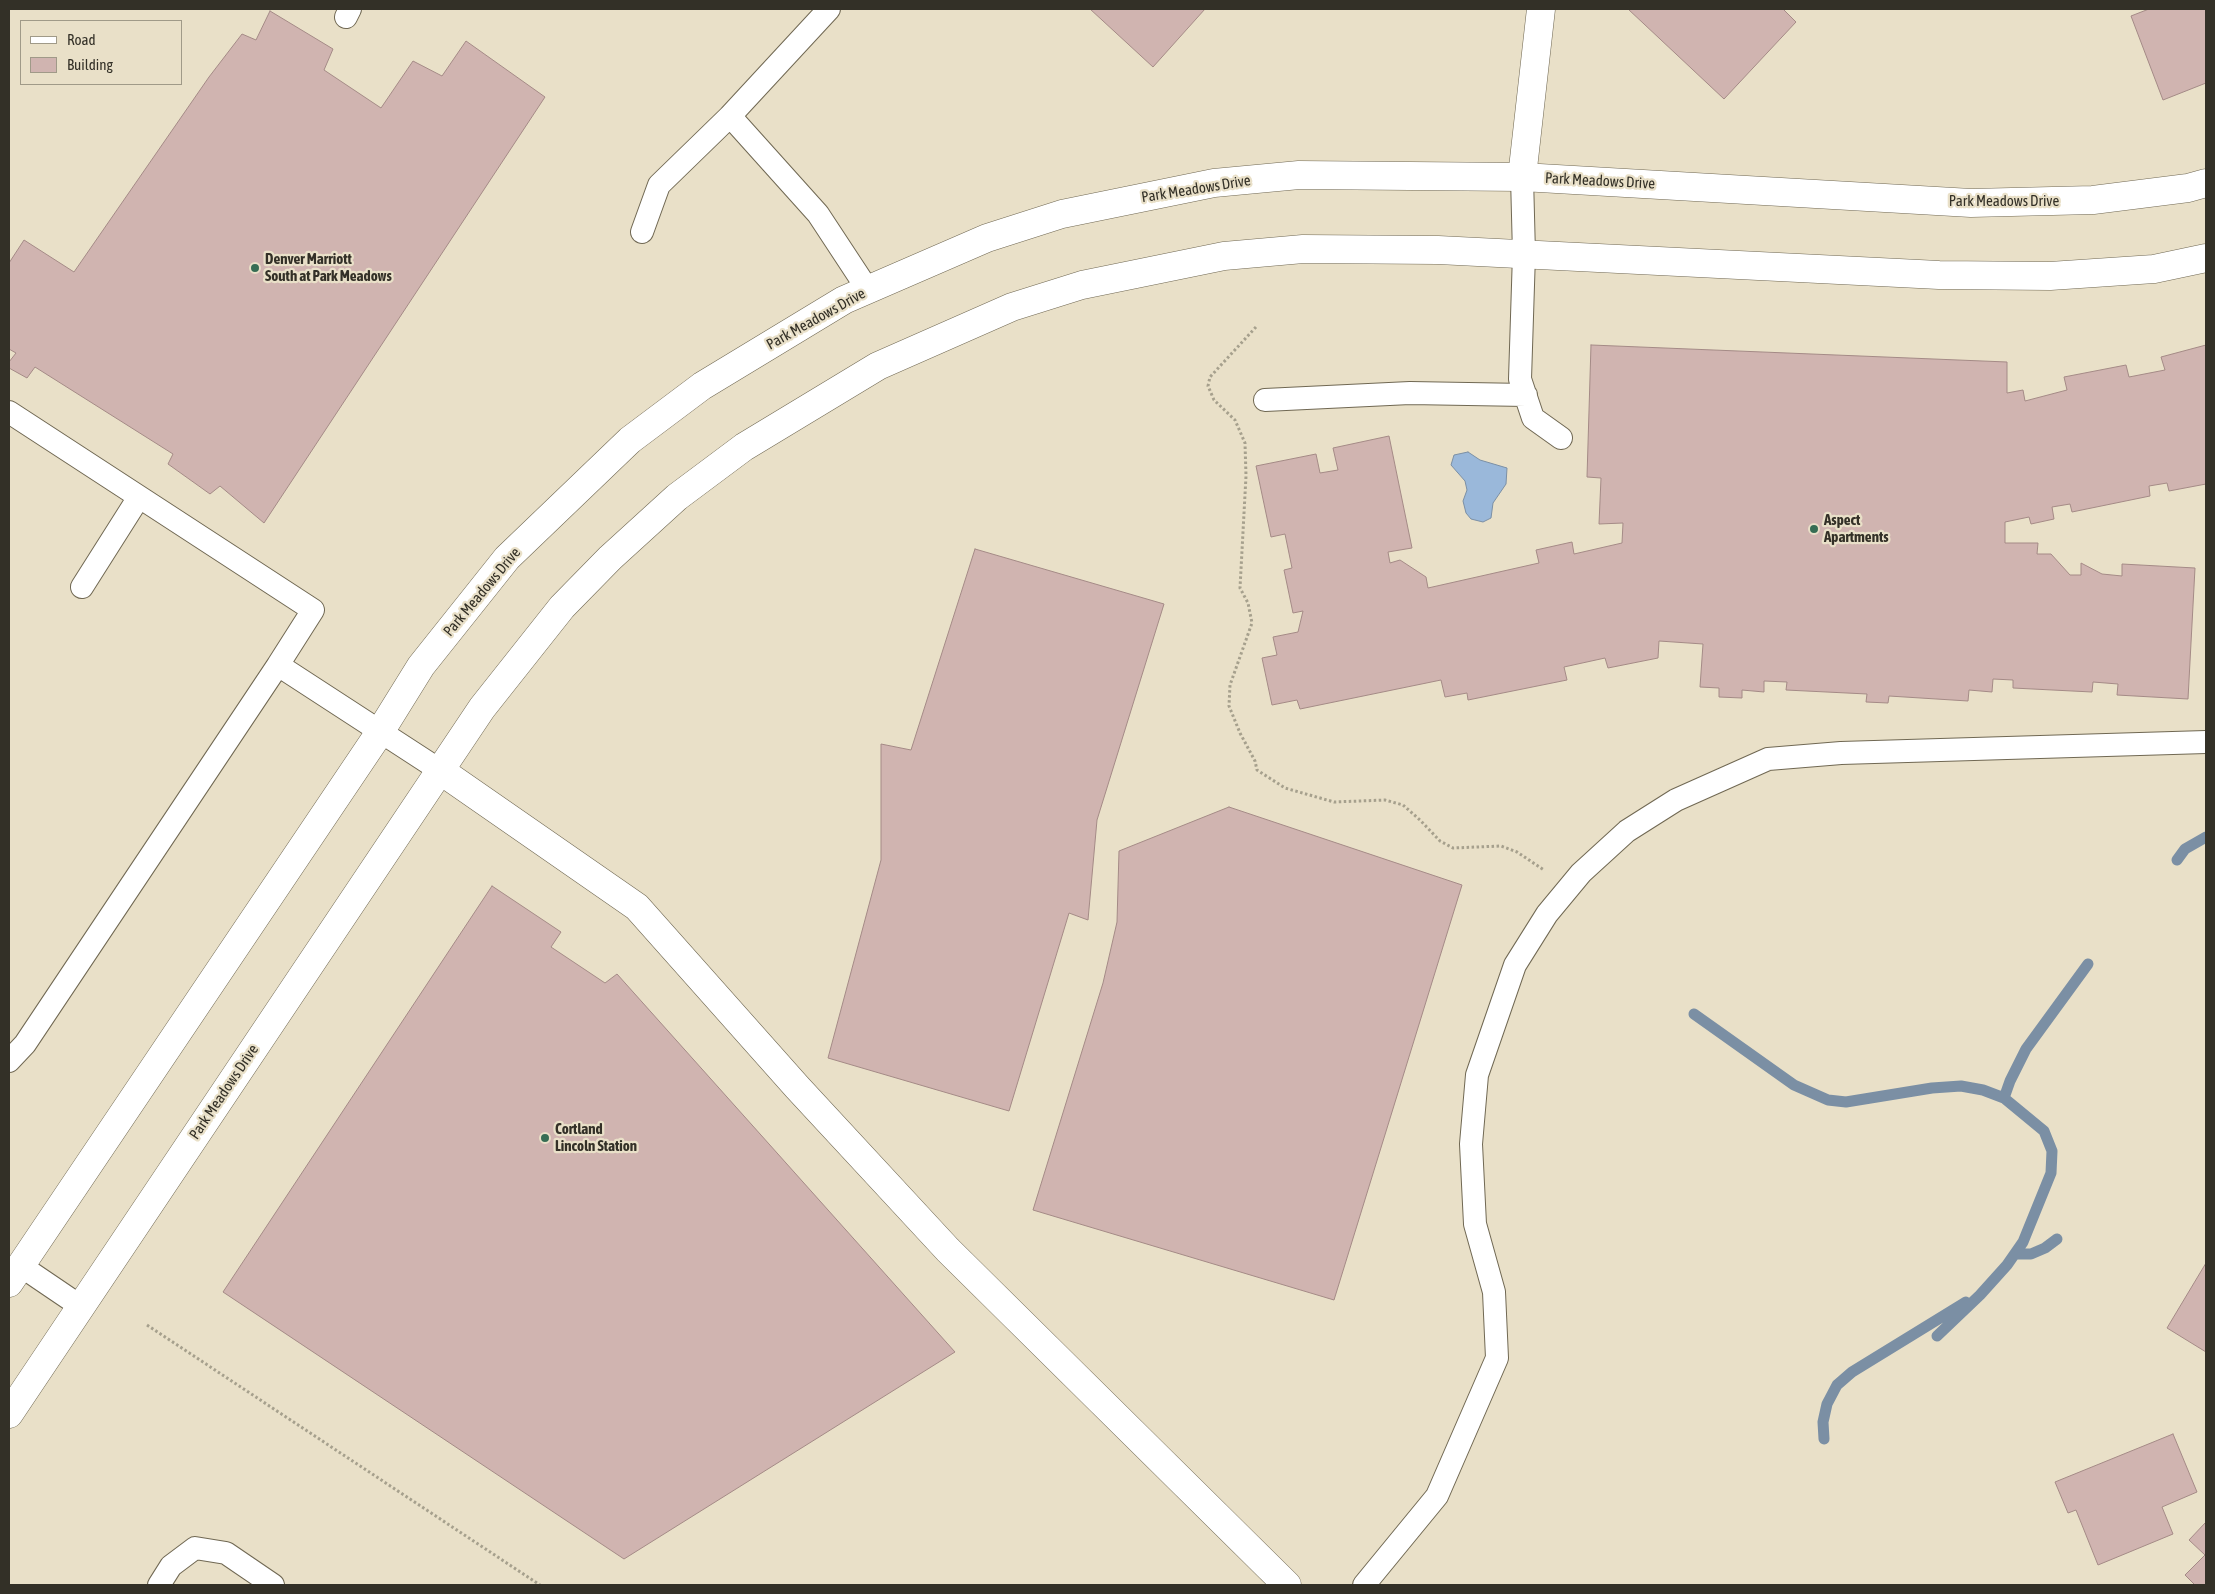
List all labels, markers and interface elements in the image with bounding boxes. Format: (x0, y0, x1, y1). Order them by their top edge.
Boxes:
legend (20, 20, 182, 85)
text: Road (67, 31, 96, 48)
text: Building (67, 56, 113, 73)
street label: Park Meadows Drive (1544, 169, 1656, 193)
street label: Park Meadows Drive (1140, 171, 1252, 207)
street label: Park Meadows Drive (1949, 192, 2059, 210)
place label: Denver Marriott South at Park Meadows (265, 250, 392, 285)
marker: Denver Marriott South at Park Meadows (249, 262, 261, 274)
street label: Park Meadows Drive (763, 284, 869, 354)
place label: Aspect Apartments (1824, 511, 1889, 546)
marker: Aspect Apartments (1808, 523, 1820, 535)
street label: Park Meadows Drive (440, 544, 524, 640)
street label: Park Meadows Drive (186, 1041, 262, 1143)
place label: Cortland Lincoln Station (555, 1120, 637, 1155)
marker: Cortland Lincoln Station (539, 1132, 551, 1144)

